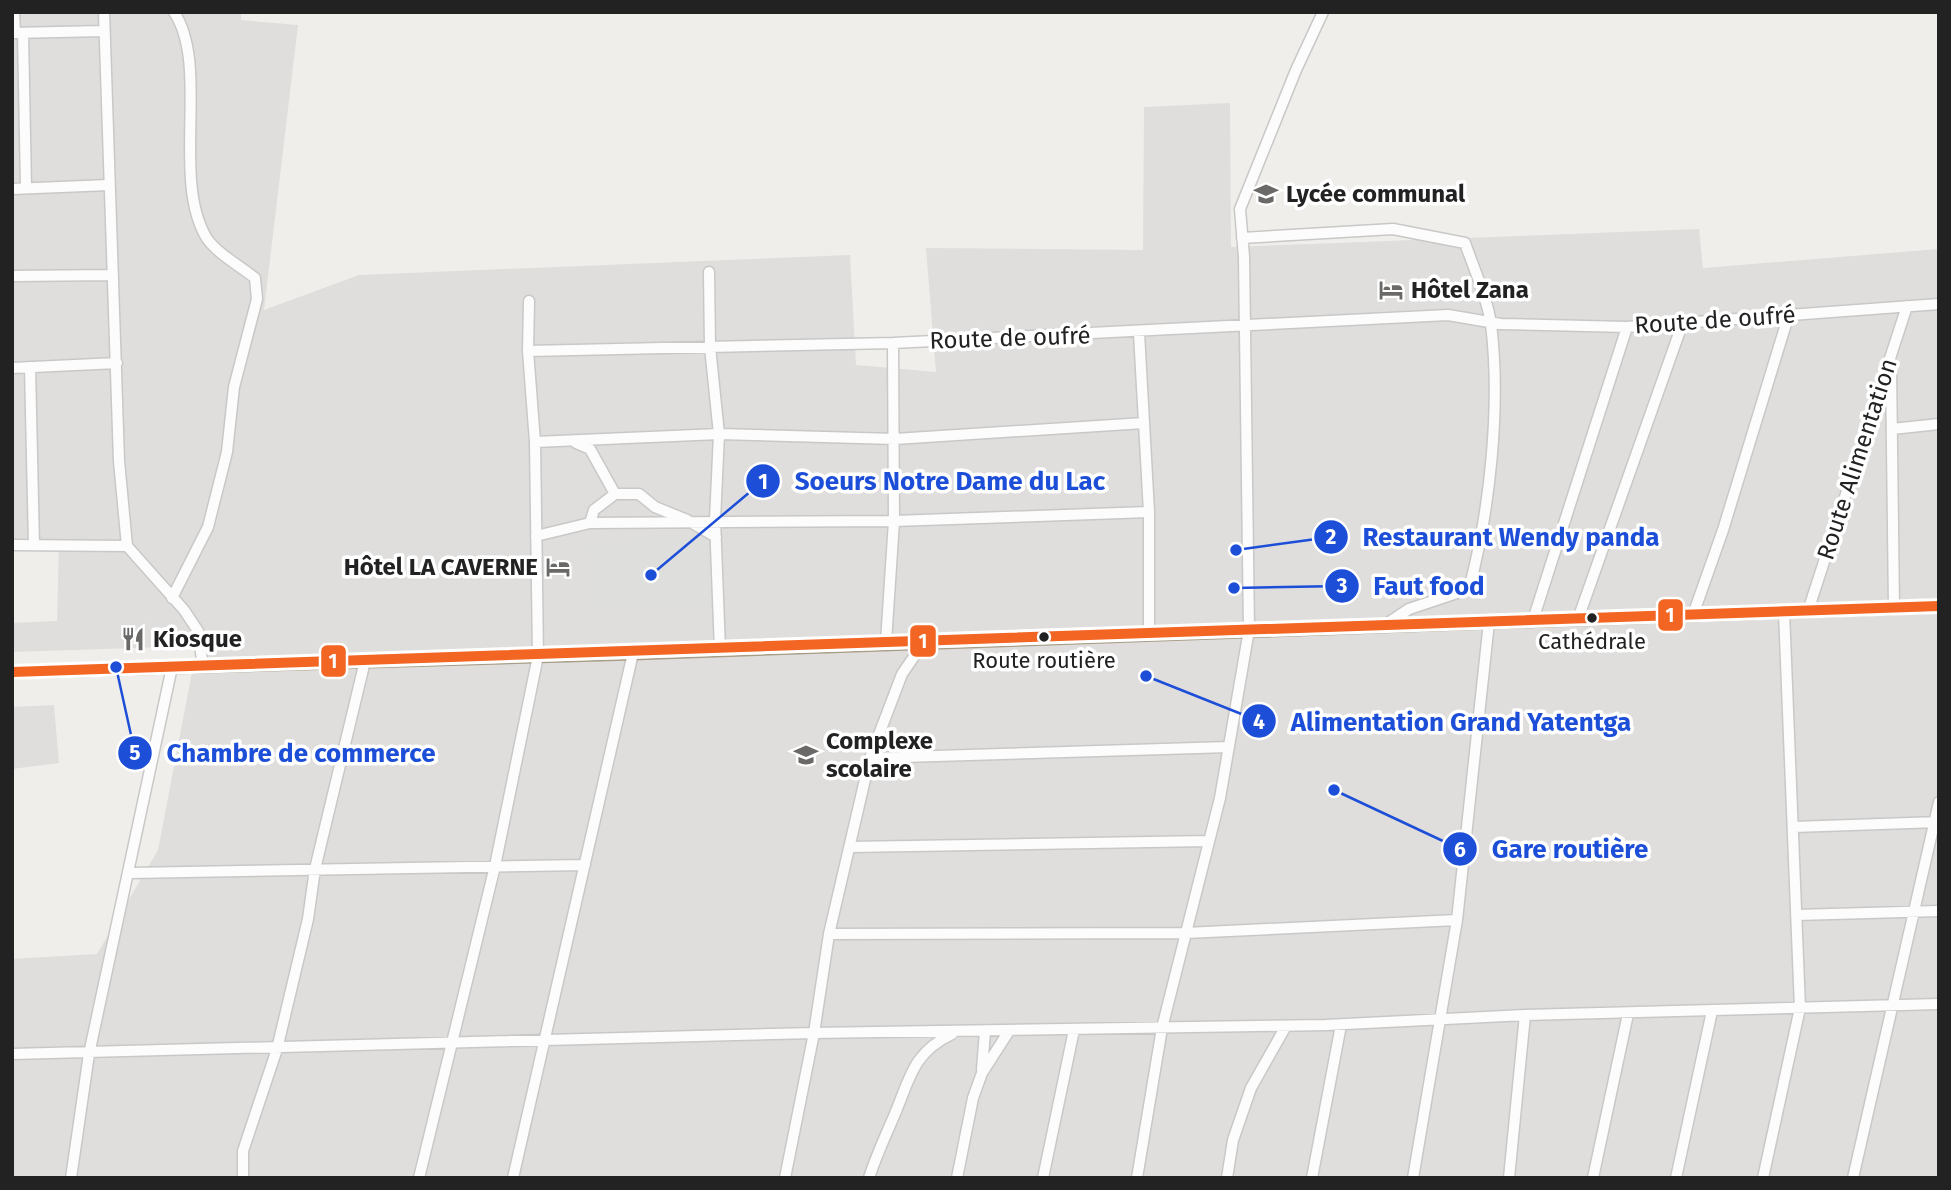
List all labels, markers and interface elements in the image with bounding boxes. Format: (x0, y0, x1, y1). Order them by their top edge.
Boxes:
school or university icon: Lycée communal (1252, 180, 1280, 208)
place label: Lycée communal (1286, 180, 1466, 208)
hotel icon: Hôtel Zana (1377, 276, 1405, 304)
place label: Hôtel Zana (1411, 276, 1529, 304)
street label: Route de oufré (1634, 300, 1796, 340)
street label: Route de oufré (929, 321, 1091, 355)
street label: Route Alimentation (1811, 355, 1903, 563)
callout: Soeurs Notre Dame du Lac (746, 458, 1119, 505)
text: Soeurs Notre Dame du Lac (795, 466, 1106, 497)
text: 1 (758, 469, 768, 495)
callout: Restaurant Wendy panda (1314, 513, 1674, 560)
text: Restaurant Wendy panda (1362, 522, 1660, 553)
text: 2 (1326, 524, 1337, 550)
place label: Hôtel LA CAVERNE (344, 553, 538, 581)
hotel icon: Hôtel LA CAVERNE (544, 553, 572, 581)
callout: Faut food (1324, 562, 1499, 609)
text: Faut food (1373, 571, 1485, 602)
text: 3 (1336, 573, 1348, 599)
line badge: 1 (1657, 598, 1684, 632)
text: 1 (1666, 604, 1674, 627)
marker: Cathédrale (1585, 611, 1599, 625)
line badge: 1 (909, 624, 937, 658)
restaurant icon: Kiosque (119, 625, 147, 653)
place label: Kiosque (153, 625, 242, 653)
place label: Cathédrale (1538, 628, 1646, 655)
text: 1 (919, 630, 927, 653)
marker: Route routière (1037, 630, 1051, 644)
line badge: 1 (320, 644, 347, 678)
place label: Route routière (972, 647, 1116, 674)
text: 1 (329, 650, 337, 673)
callout: Alimentation Grand Yatentga (1242, 698, 1645, 745)
text: Alimentation Grand Yatentga (1290, 707, 1631, 738)
text: 4 (1253, 709, 1265, 735)
place label: Complexe scolaire (826, 727, 933, 783)
callout: Chambre de commerce (117, 729, 449, 776)
text: Chambre de commerce (166, 738, 436, 769)
text: 5 (129, 740, 141, 766)
school or university icon: Complexe scolaire (792, 741, 820, 769)
callout: Gare routière (1443, 826, 1662, 873)
text: Gare routière (1492, 834, 1648, 865)
text: 6 (1454, 837, 1466, 863)

